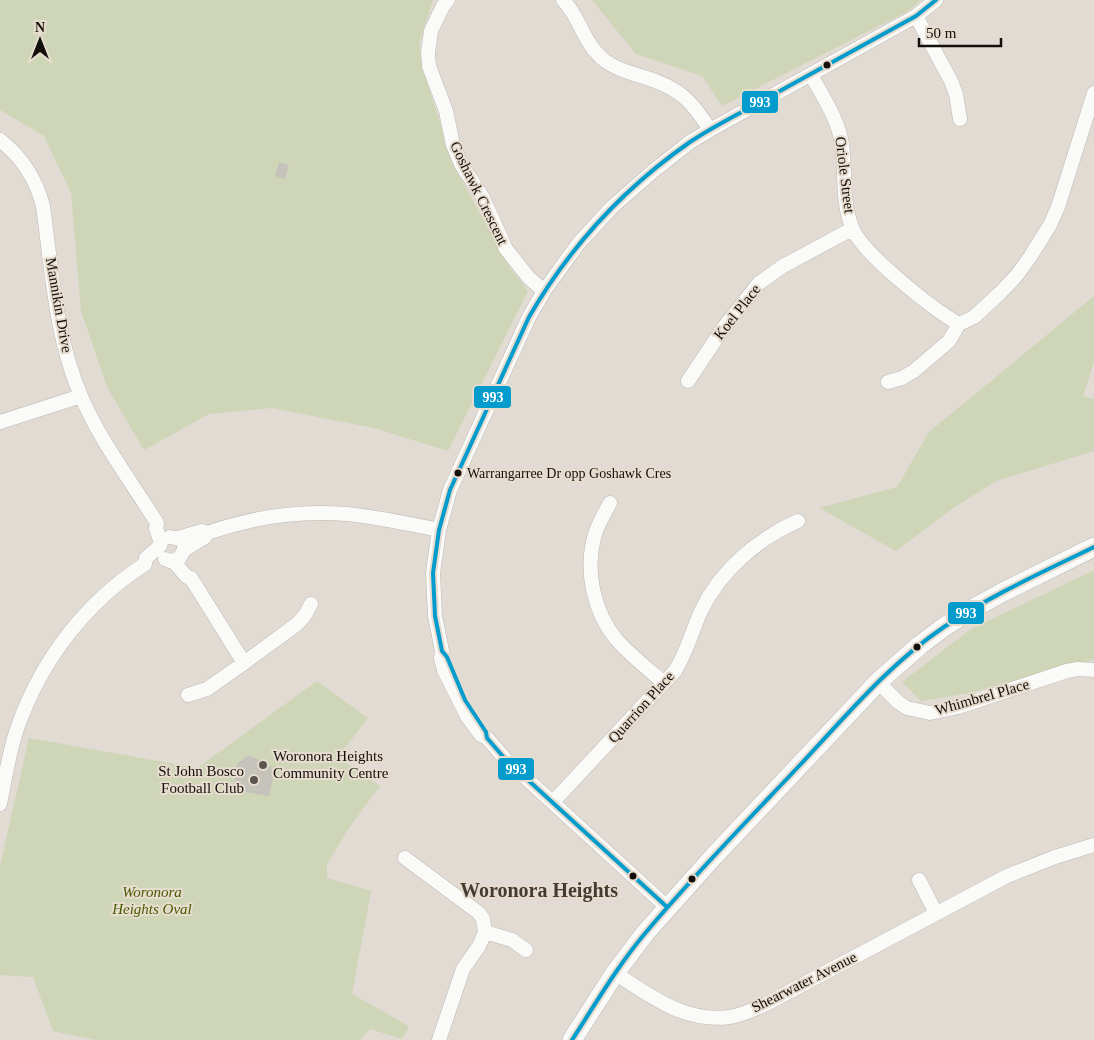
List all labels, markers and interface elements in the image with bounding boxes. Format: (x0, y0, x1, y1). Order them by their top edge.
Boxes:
north arrow (15, 15, 65, 65)
scale bar (919, 15, 1002, 47)
text: N (35, 20, 45, 35)
text: 50 m (926, 25, 957, 41)
unlabelled marker (822, 60, 832, 70)
line badge: 993 (741, 90, 779, 114)
text: 993 (750, 95, 771, 110)
street label: Oriole Street (832, 136, 858, 215)
street label: Goshawk Crescent (447, 139, 511, 248)
street label: Mannikin Drive (43, 256, 75, 354)
street label: Koel Place (711, 281, 764, 343)
line badge: 993 (473, 385, 512, 409)
text: 993 (483, 390, 504, 405)
place label: Warrangarree Dr opp Goshawk Cres (467, 466, 671, 481)
marker: Warrangarree Dr opp Goshawk Cres (453, 468, 463, 478)
line badge: 993 (947, 601, 985, 625)
text: 993 (956, 606, 977, 621)
unlabelled marker (912, 642, 922, 652)
street label: Quarrion Place (605, 668, 677, 746)
street label: Whimbrel Place (933, 676, 1031, 718)
place label: Woronora Heights Community Centre (273, 748, 389, 781)
line badge: 993 (497, 757, 535, 781)
marker: Woronora Heights Community Centre (257, 759, 269, 771)
text: 993 (506, 762, 527, 777)
place label: St John Bosco Football Club (158, 763, 244, 796)
marker: St John Bosco Football Club (248, 774, 260, 786)
unlabelled marker (628, 871, 638, 881)
unlabelled marker (687, 874, 697, 884)
district label: Woronora Heights (460, 879, 618, 902)
park label: Woronora Heights Oval (111, 884, 192, 917)
street label: Shearwater Avenue (749, 948, 860, 1015)

